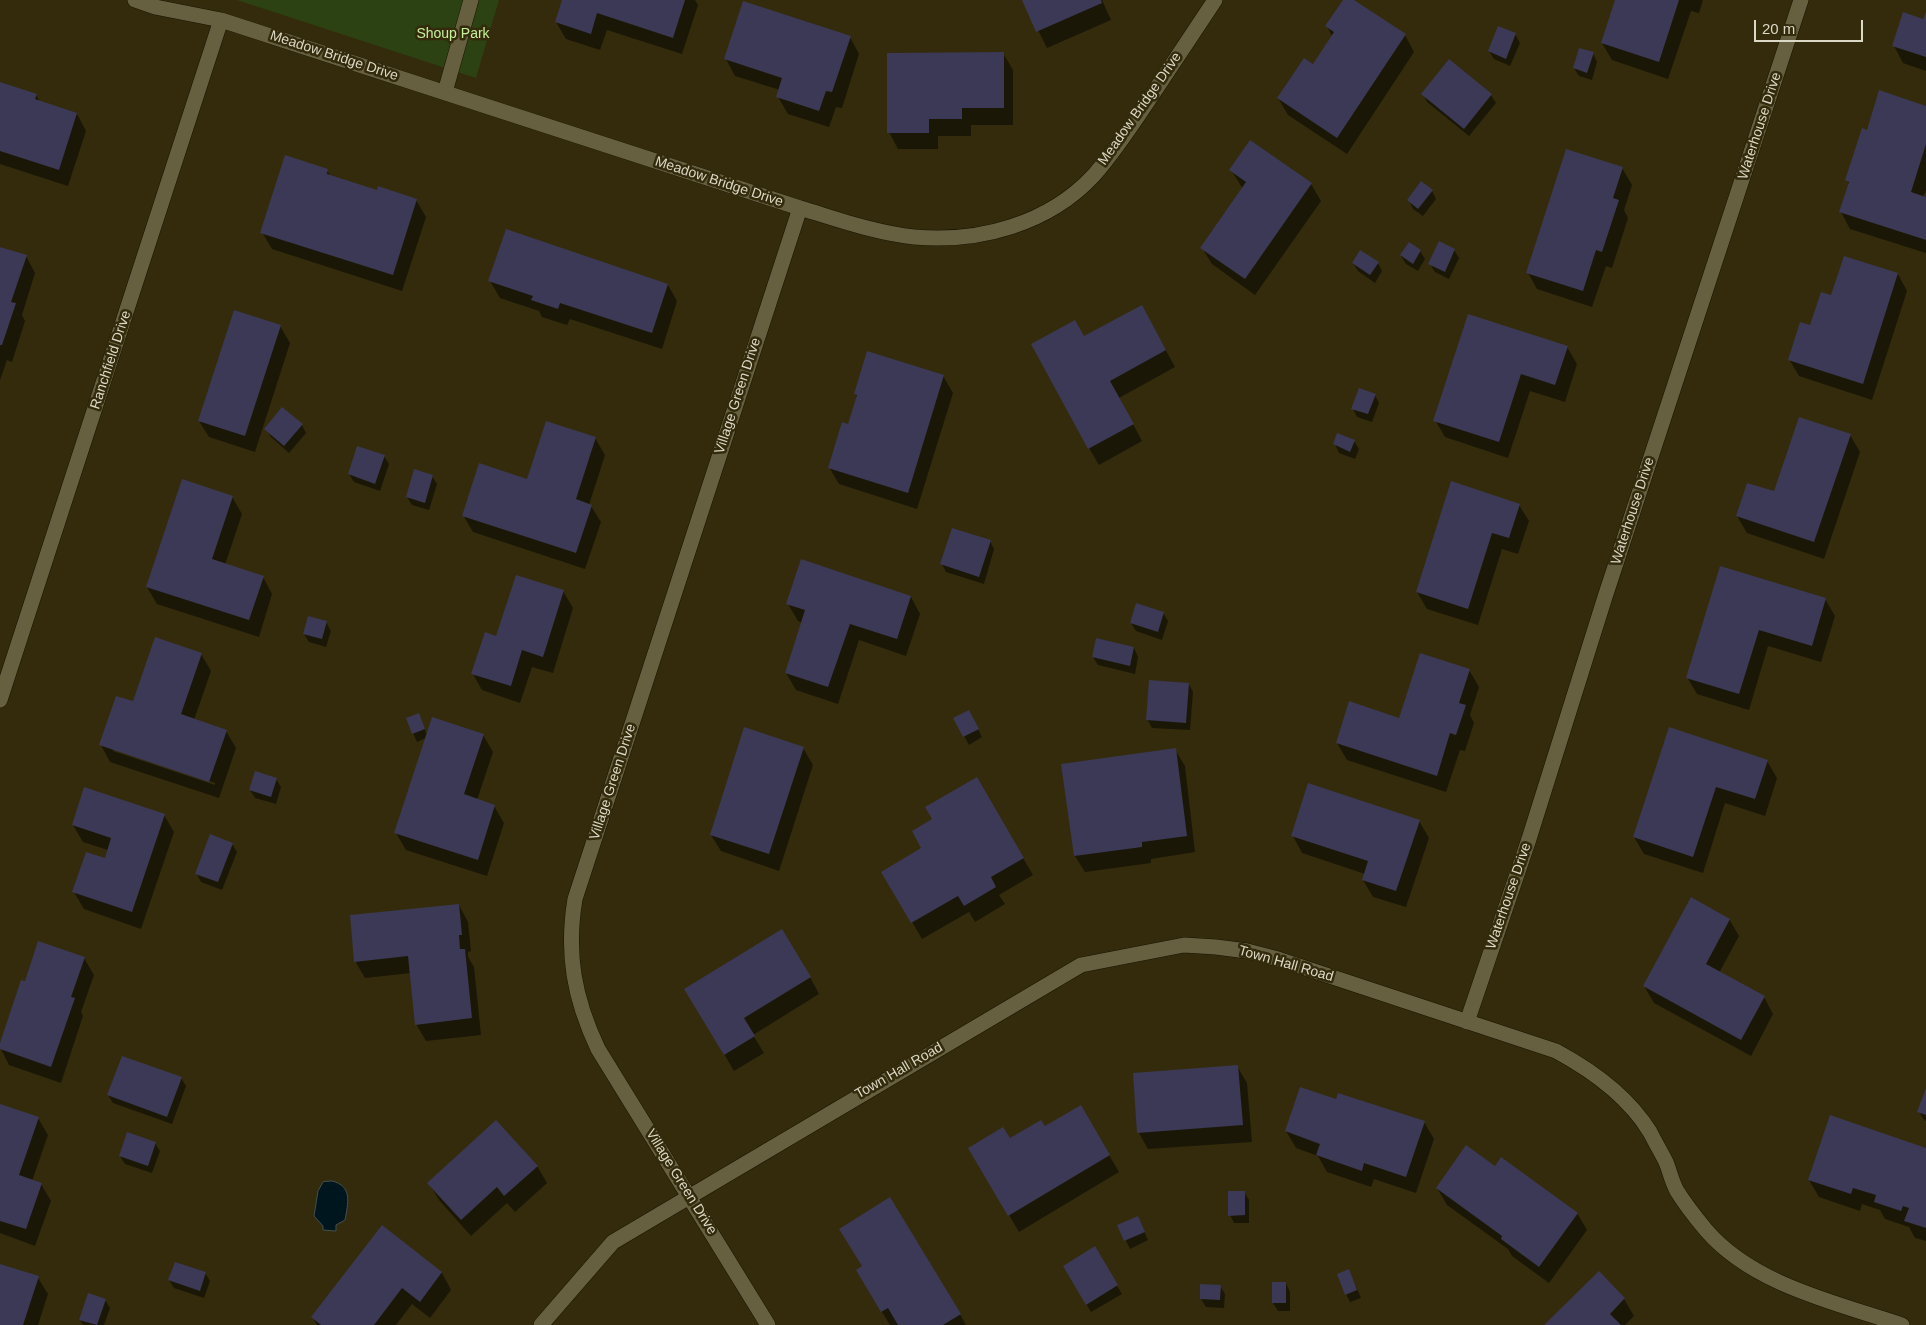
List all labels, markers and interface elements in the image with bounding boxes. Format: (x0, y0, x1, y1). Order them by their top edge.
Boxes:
scale bar (1756, 10, 1865, 42)
text: 20 m (1762, 20, 1795, 37)
park label: Shoup Park (416, 26, 490, 42)
street label: Meadow Bridge Drive (268, 27, 400, 85)
street label: Meadow Bridge Drive (1095, 49, 1185, 169)
street label: Waterhouse Drive (1735, 70, 1785, 182)
street label: Meadow Bridge Drive (653, 153, 785, 211)
street label: Ranchfield Drive (87, 309, 135, 411)
street label: Village Green Drive (711, 336, 765, 456)
street label: Waterhouse Drive (1608, 455, 1658, 567)
street label: Village Green Drive (586, 722, 640, 842)
street label: Waterhouse Drive (1483, 841, 1535, 951)
street label: Town Hall Road (1237, 942, 1335, 986)
street label: Town Hall Road (852, 1039, 946, 1103)
street label: Village Green Drive (642, 1126, 720, 1238)

